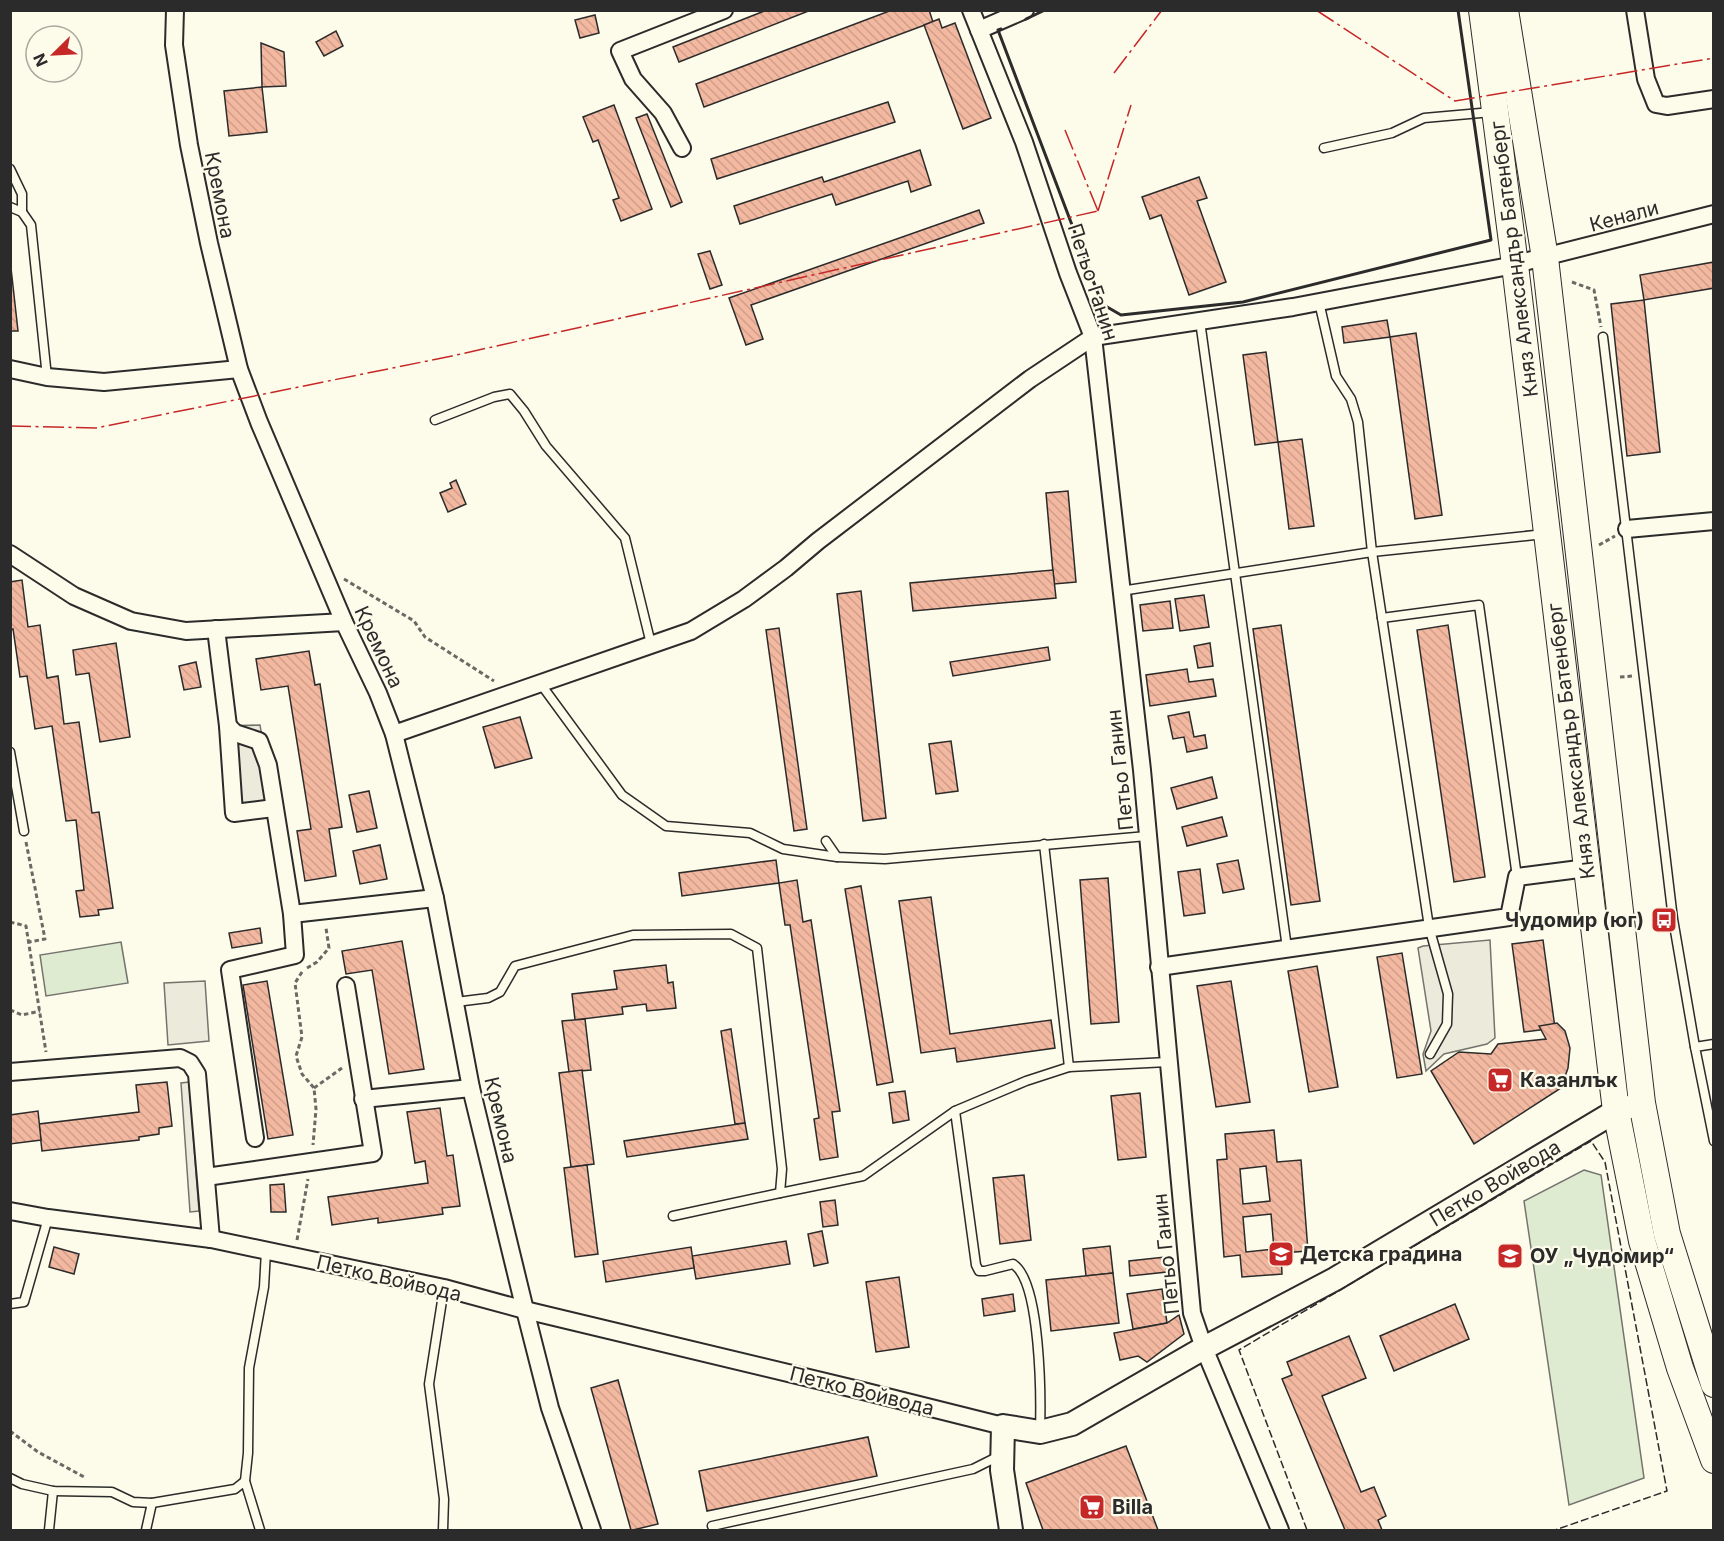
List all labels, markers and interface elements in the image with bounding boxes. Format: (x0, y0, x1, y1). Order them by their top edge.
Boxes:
north arrow (24, 24, 84, 84)
text: N (29, 50, 52, 70)
street label: Княз Александър Батенберг (1485, 119, 1543, 399)
street label: Кремона (200, 150, 240, 240)
street label: Кенали (1587, 195, 1661, 237)
street label: Петьо Ганин (1063, 220, 1123, 344)
street label: Княз Александър Батенберг (1542, 601, 1600, 881)
street label: Кремона (350, 602, 408, 692)
street label: Петьо Ганин (1102, 708, 1138, 832)
bus stop icon: Чудомир (юг) (1649, 905, 1679, 935)
place label: Чудомир (юг) (1505, 908, 1644, 932)
supermarket icon: Казанлък (1485, 1065, 1515, 1095)
place label: Казанлък (1520, 1068, 1618, 1092)
street label: Кремона (479, 1075, 523, 1165)
street label: Петко Войвода (1425, 1135, 1565, 1231)
street label: Петьо Ганин (1148, 1192, 1184, 1316)
school or university icon: Детска градина (1266, 1239, 1296, 1269)
school or university icon: ОУ „Чудомир“ (1495, 1241, 1525, 1271)
place label: Детска градина (1300, 1242, 1462, 1266)
place label: ОУ „Чудомир“ (1530, 1244, 1674, 1268)
street label: Петко Войвода (314, 1250, 464, 1306)
street label: Петко Войвода (787, 1361, 937, 1421)
supermarket icon: Billa (1077, 1492, 1107, 1522)
place label: Billa (1112, 1495, 1153, 1519)

